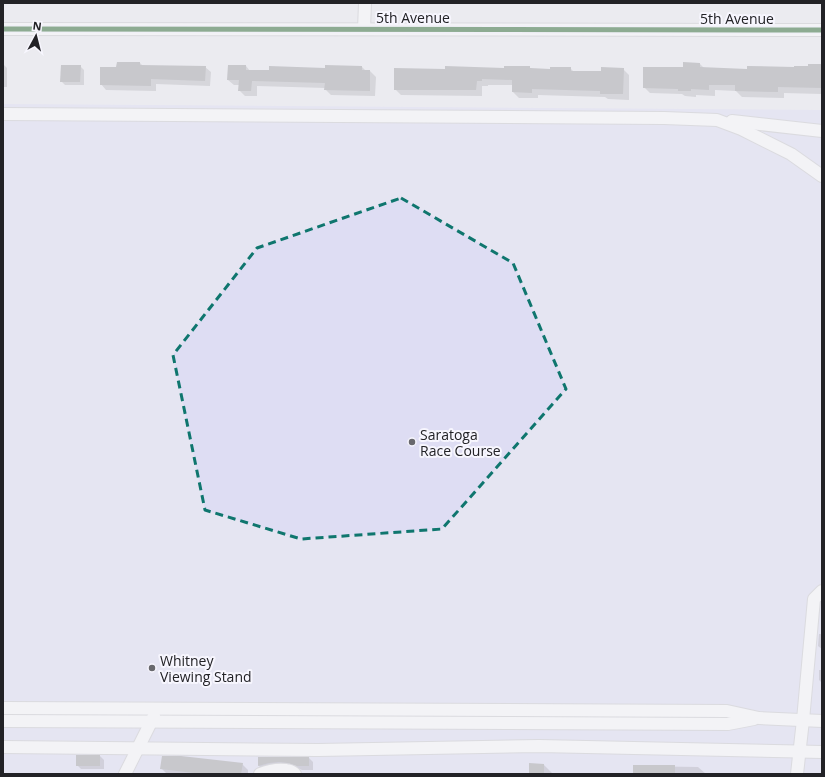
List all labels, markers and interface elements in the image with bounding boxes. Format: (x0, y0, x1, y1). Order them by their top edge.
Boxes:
street label: 5th Avenue (376, 8, 450, 27)
street label: 5th Avenue (700, 9, 774, 28)
north arrow (16, 16, 56, 56)
text: N (32, 18, 43, 34)
place label: Saratoga Race Course (420, 425, 501, 460)
marker: Saratoga Race Course (407, 437, 417, 447)
place label: Whitney Viewing Stand (160, 651, 252, 686)
marker: Whitney Viewing Stand (147, 663, 157, 673)

